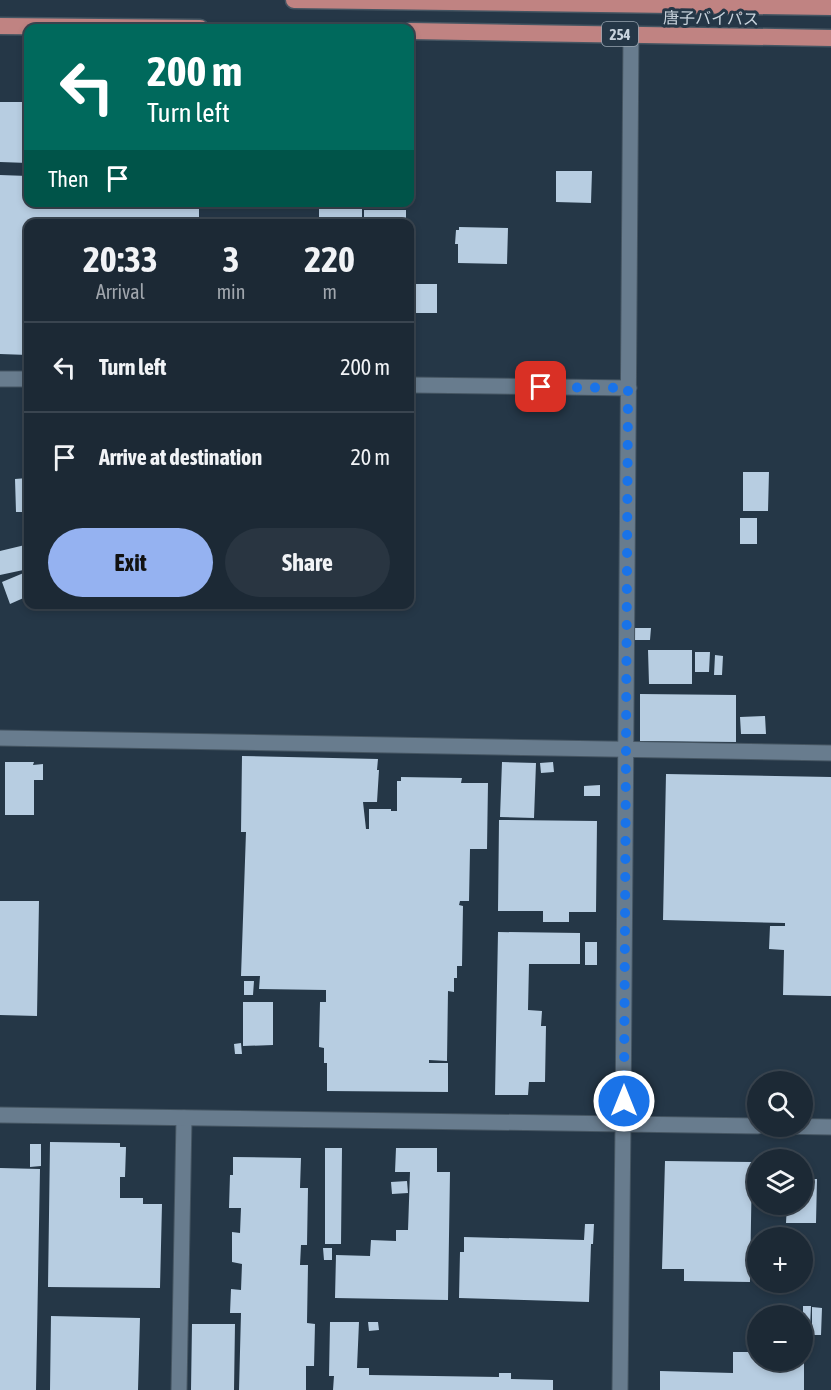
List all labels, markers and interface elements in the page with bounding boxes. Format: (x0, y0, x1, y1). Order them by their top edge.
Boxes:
street label: 唐子バイパス (663, 8, 759, 28)
road number: 254 (602, 22, 638, 46)
text: 200 m (147, 47, 242, 95)
icon: left (48, 48, 126, 126)
text: Turn left (147, 97, 230, 128)
icon: arrive (101, 162, 134, 195)
text: Then (48, 166, 89, 192)
text: 20:33 (83, 238, 158, 280)
text: 3 (223, 238, 239, 280)
text: 220 (304, 238, 355, 280)
text: Arrival (96, 280, 145, 303)
text: min (217, 280, 245, 303)
text: m (322, 280, 337, 303)
icon: left (48, 351, 81, 384)
text: Turn left (99, 354, 166, 380)
text: 200 m (340, 354, 390, 380)
pin (515, 361, 566, 412)
icon: arrive (524, 370, 557, 403)
icon: arrive (48, 441, 81, 474)
text: Arrive at destination (99, 444, 262, 470)
text: 20 m (350, 444, 390, 470)
button: Exit (48, 528, 213, 597)
button: Share (225, 528, 390, 597)
position arrow (592, 1069, 656, 1133)
map controls (747, 1071, 813, 1371)
button: search (747, 1071, 813, 1137)
button: layers (747, 1149, 813, 1215)
button: + (747, 1227, 813, 1293)
button: − (747, 1305, 813, 1371)

